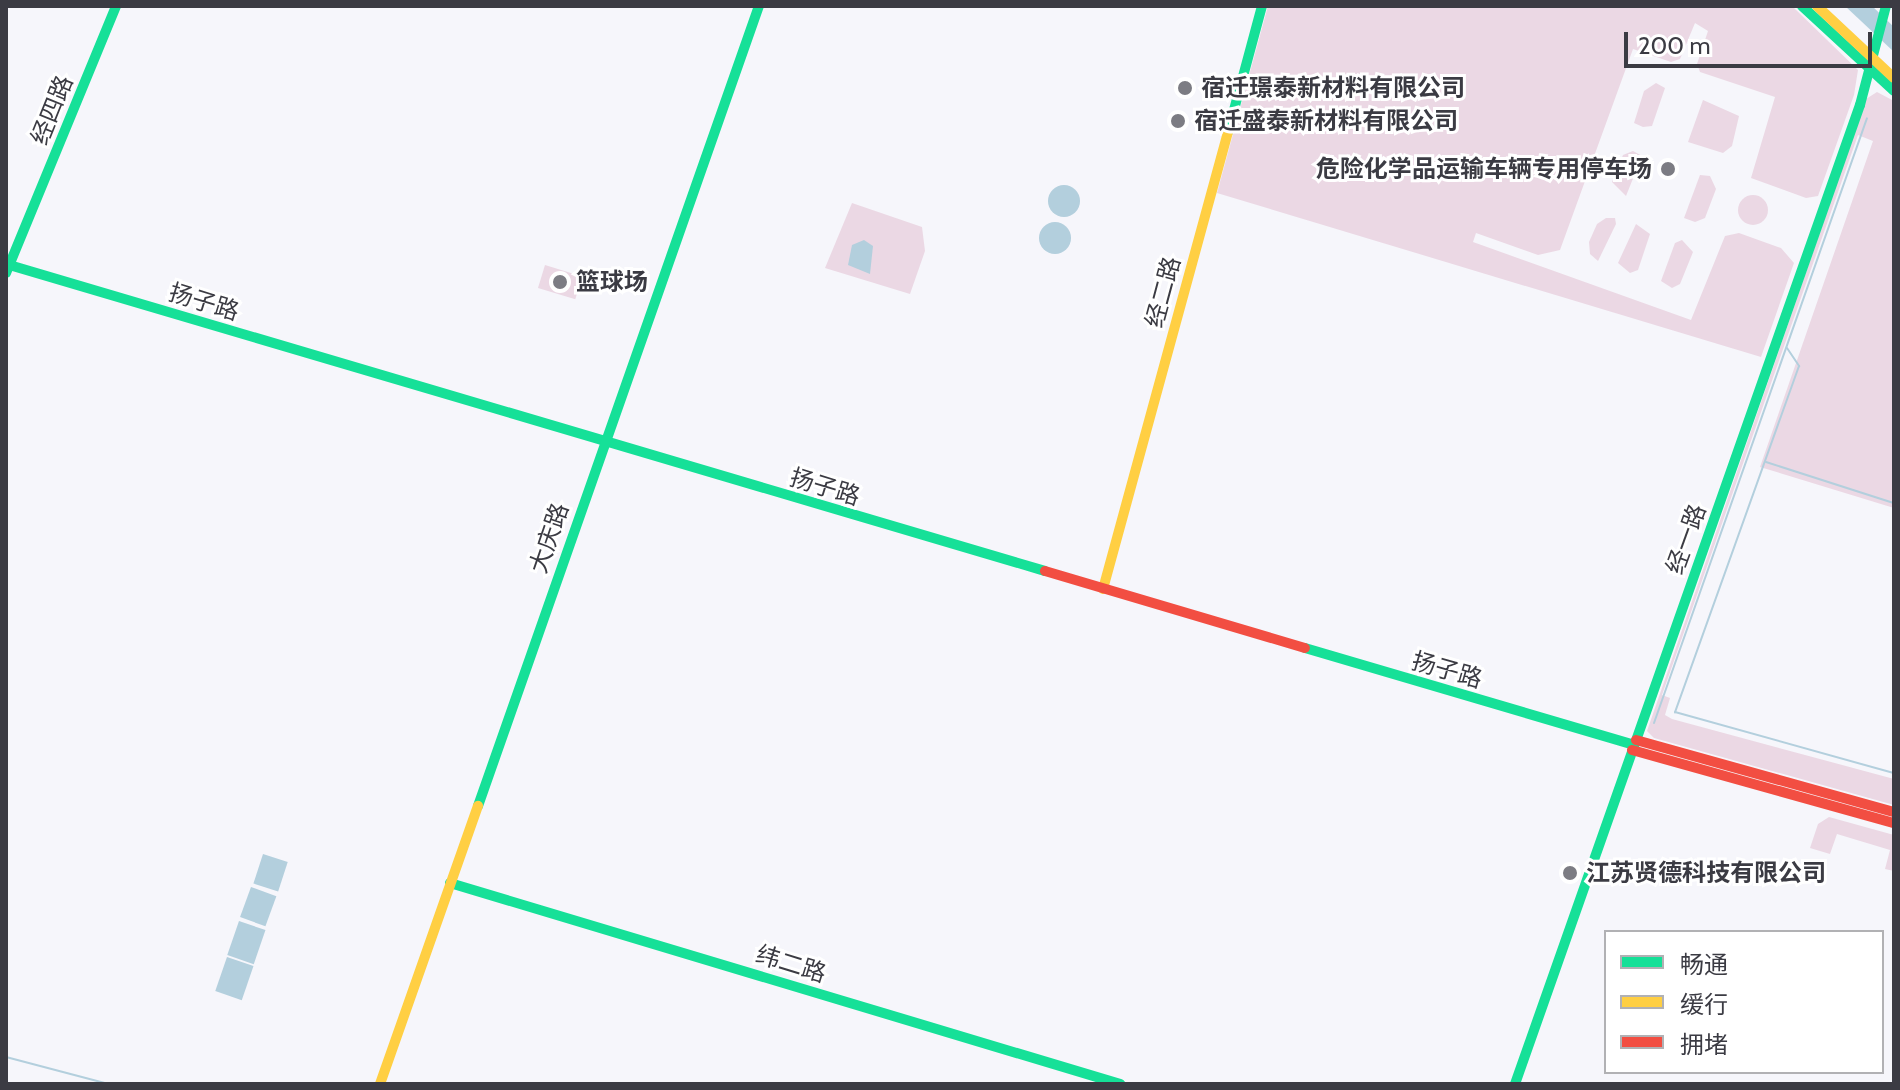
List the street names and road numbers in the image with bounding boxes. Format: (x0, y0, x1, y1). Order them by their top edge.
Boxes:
street label: 经四路 (25, 71, 79, 149)
street label: 经二路 (1140, 253, 1186, 331)
street label: 扬子路 (165, 278, 243, 326)
street label: 扬子路 (786, 463, 864, 511)
street label: 大庆路 (524, 499, 574, 577)
street label: 经一路 (1660, 500, 1712, 578)
street label: 扬子路 (1408, 646, 1486, 694)
street label: 纬二路 (752, 940, 830, 988)

